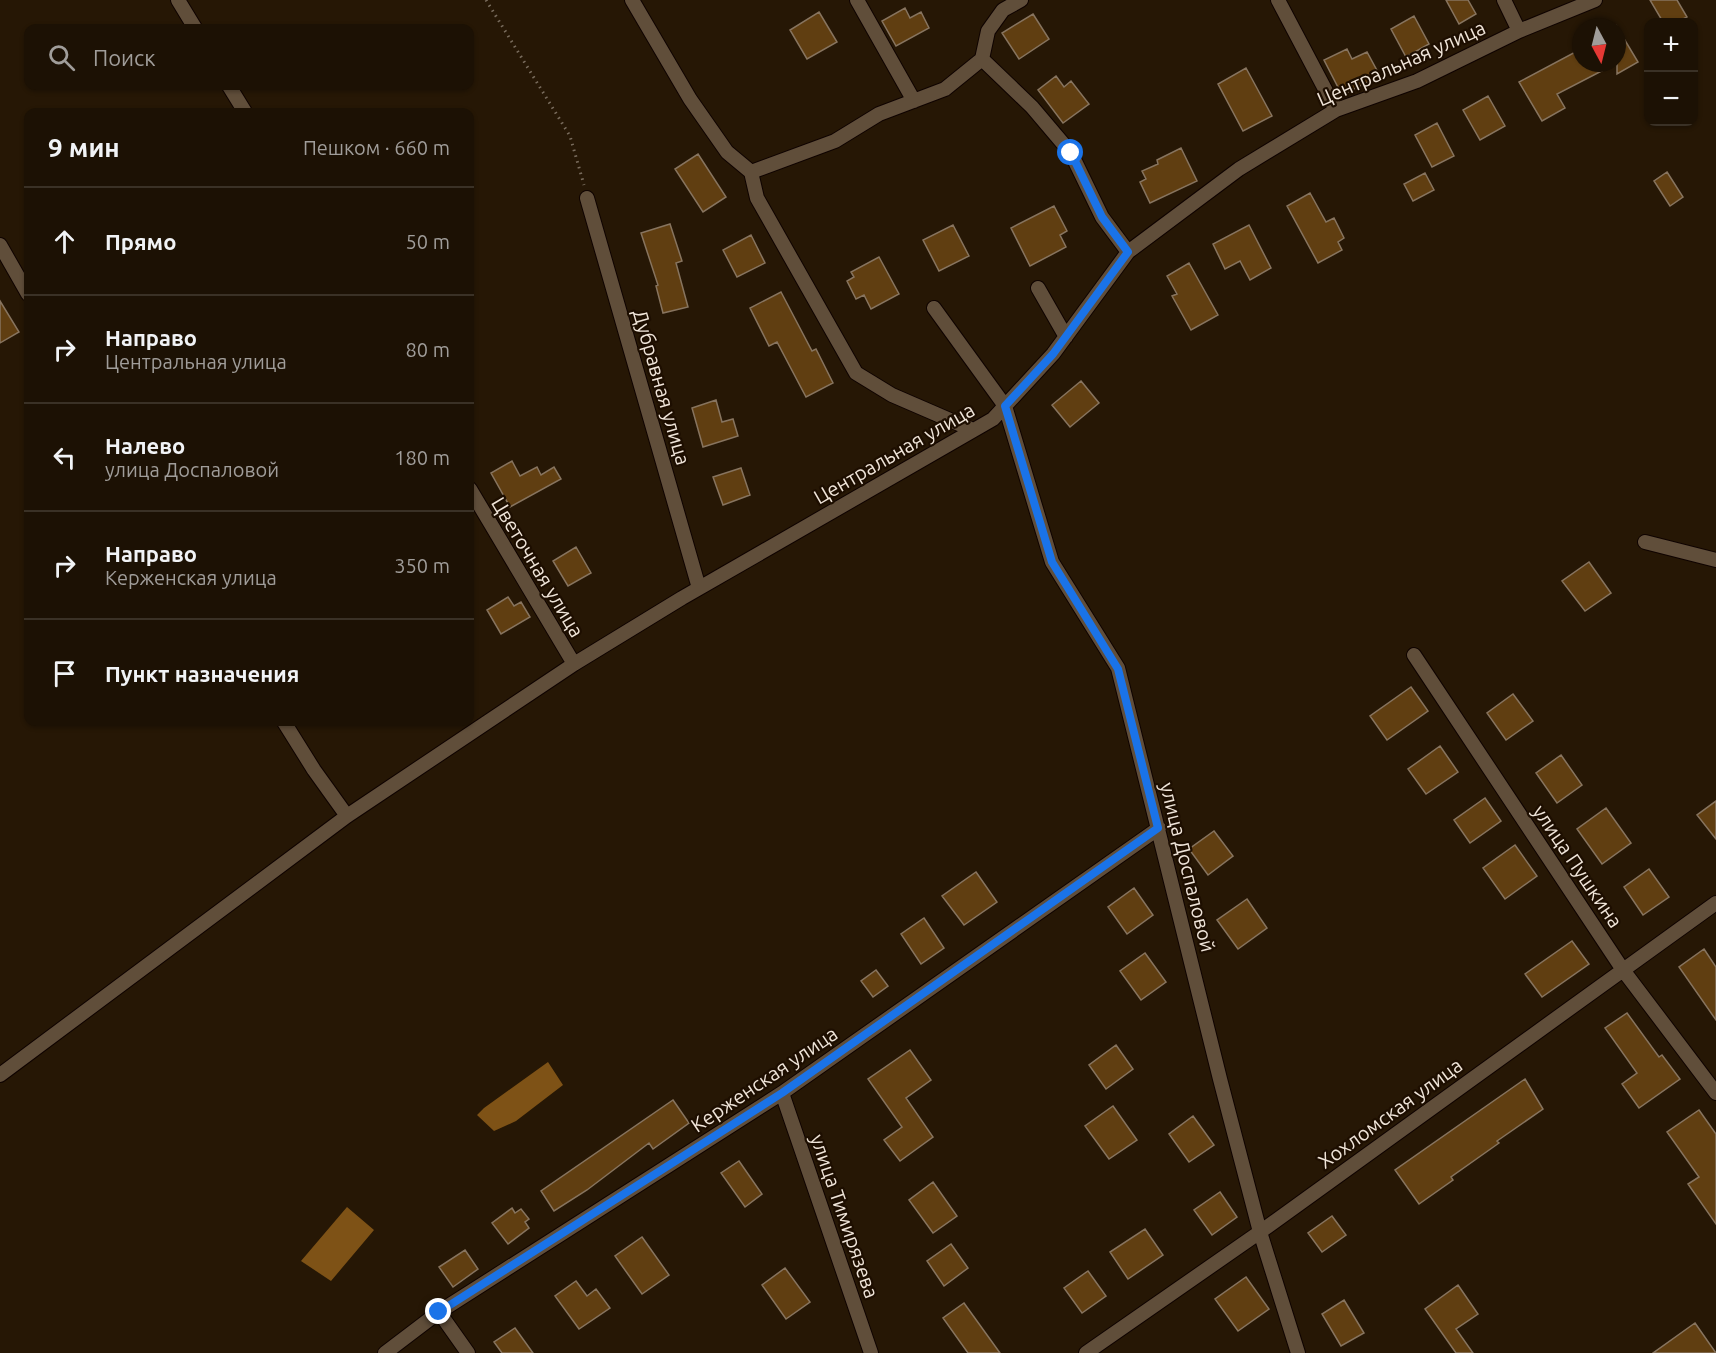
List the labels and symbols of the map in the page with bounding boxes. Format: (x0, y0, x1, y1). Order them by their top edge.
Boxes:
street label: Центральная улица (1313, 16, 1489, 110)
north arrow (1572, 18, 1626, 72)
route start (1057, 139, 1083, 165)
street label: Дубравная улица (629, 306, 695, 468)
street label: Центральная улица (810, 398, 978, 508)
street label: Цветочная улица (487, 493, 589, 641)
street label: улица Доспаловой (1156, 780, 1220, 954)
street label: улица Пушкина (1528, 800, 1628, 932)
street label: Керженская улица (686, 1021, 842, 1137)
street label: Хохломская улица (1314, 1053, 1466, 1173)
street label: улица Тимирязева (806, 1131, 884, 1301)
route end (425, 1298, 451, 1324)

